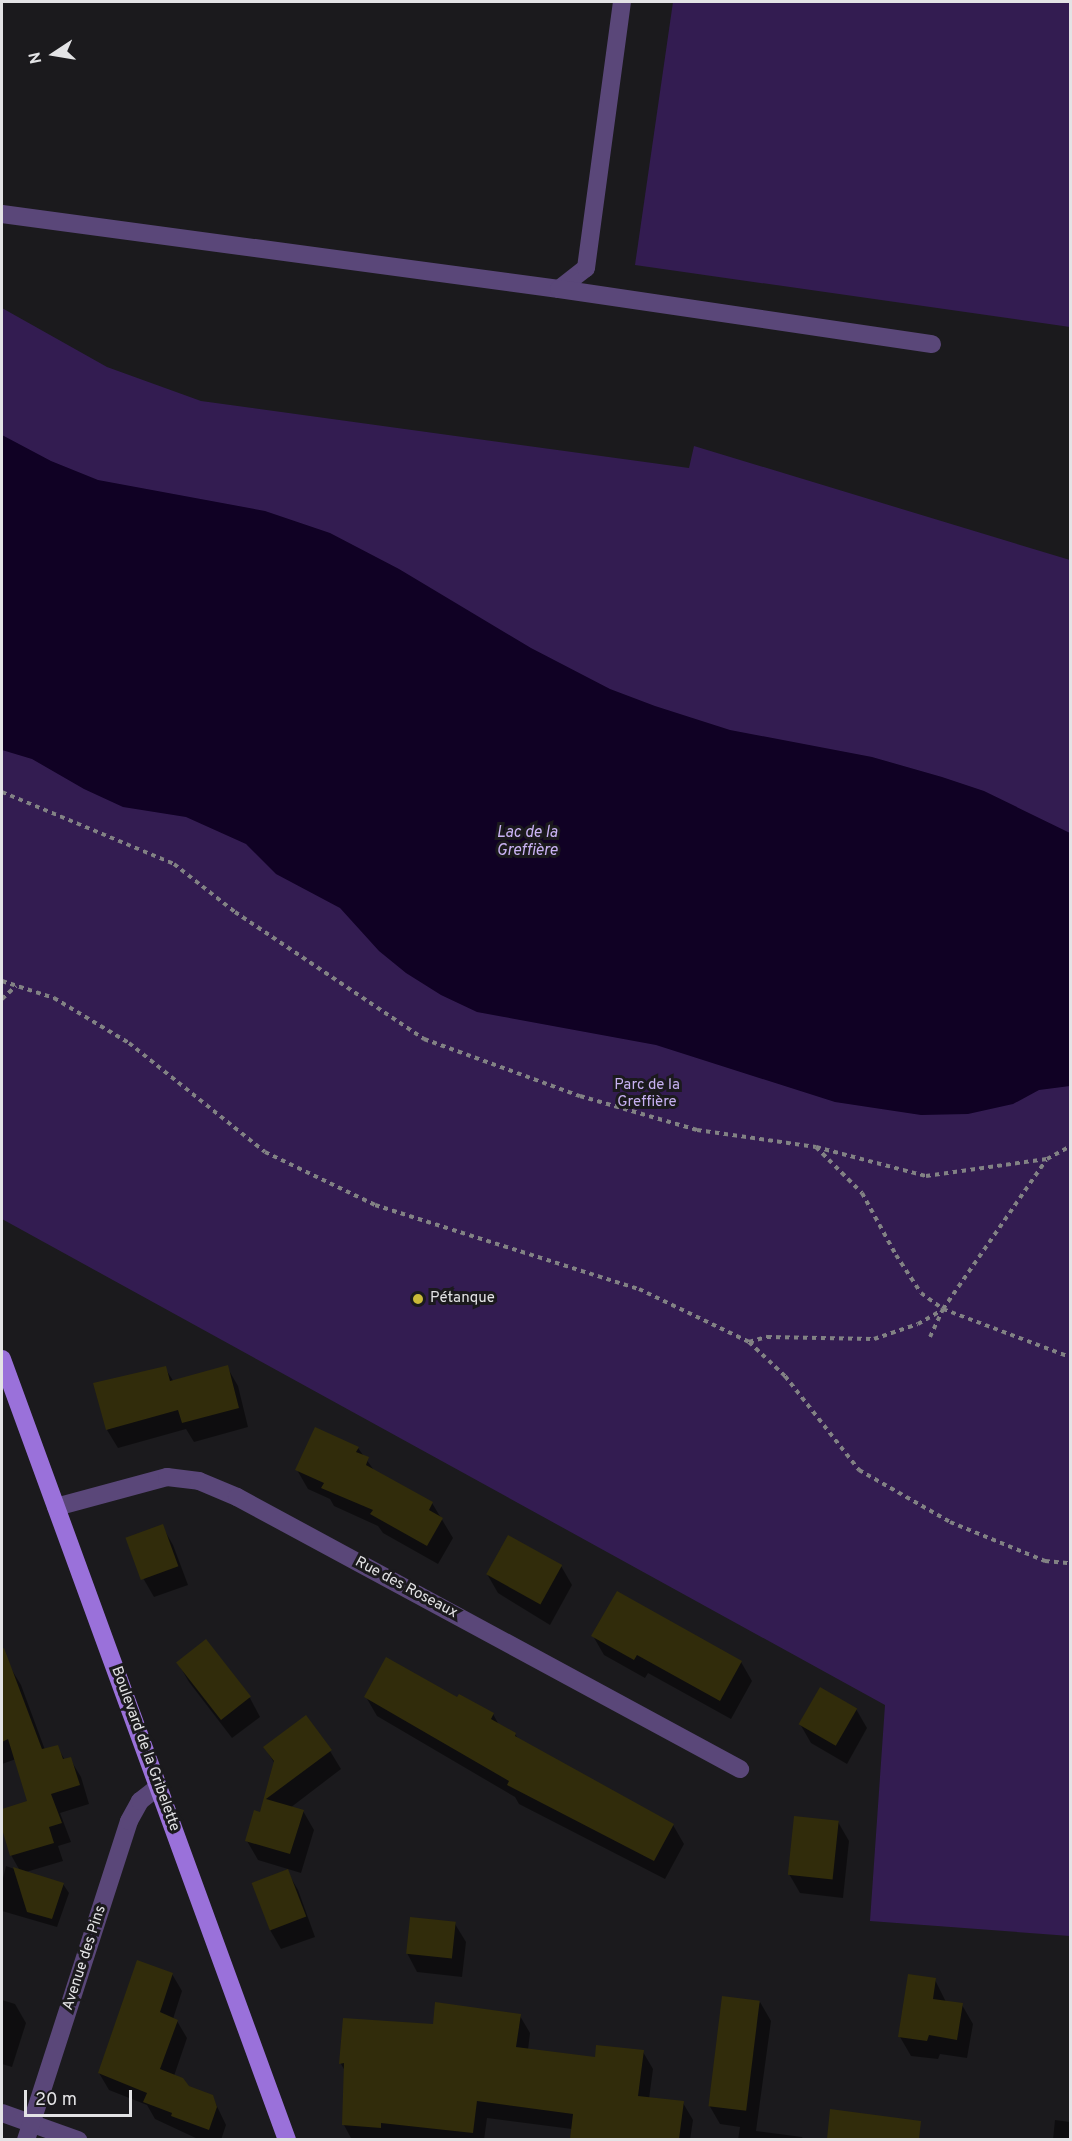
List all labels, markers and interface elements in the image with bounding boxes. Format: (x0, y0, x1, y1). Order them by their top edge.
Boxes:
north arrow (24, 24, 84, 84)
text: N (25, 50, 47, 65)
water label: Lac de la Greffière (496, 823, 558, 861)
park label: Parc de la Greffière (614, 1076, 680, 1111)
place label: Pétanque (430, 1290, 495, 1308)
marker: Pétanque (411, 1292, 425, 1306)
street label: Rue des Roseaux (352, 1553, 460, 1623)
street label: Boulevard de la Gribelette (107, 1664, 183, 1834)
street label: Avenue des Pins (60, 1903, 110, 2013)
scale bar (27, 2078, 135, 2116)
text: 20 m (35, 2089, 77, 2112)

